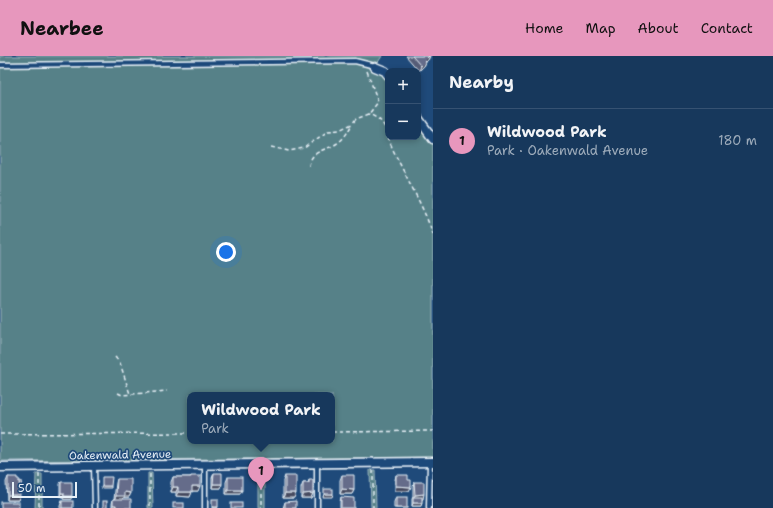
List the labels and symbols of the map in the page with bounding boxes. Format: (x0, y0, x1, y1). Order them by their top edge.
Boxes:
your location (216, 242, 236, 262)
street label: Oakenwald Avenue (69, 447, 171, 463)
pin: 1 (248, 457, 274, 490)
scale bar (12, 480, 77, 499)

